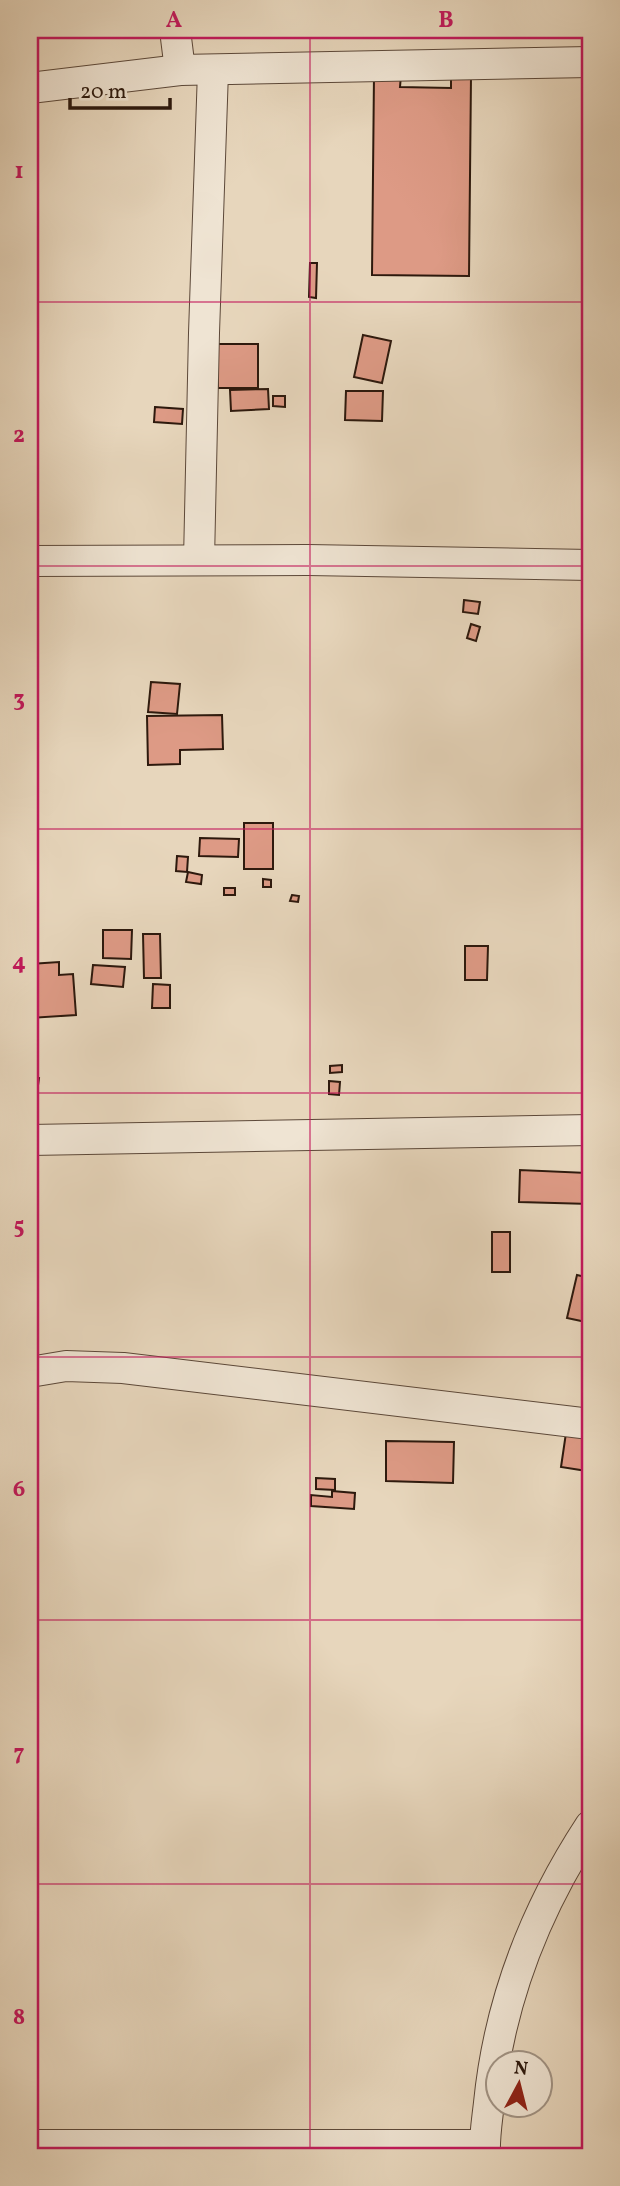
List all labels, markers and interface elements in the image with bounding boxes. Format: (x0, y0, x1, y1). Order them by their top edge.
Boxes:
text: A (166, 5, 182, 37)
text: B (438, 5, 454, 37)
scale bar (70, 66, 170, 110)
text: 20 m (80, 78, 126, 107)
text: 1 (14, 156, 24, 188)
text: 2 (13, 420, 25, 452)
text: 3 (13, 684, 25, 716)
text: 4 (12, 947, 26, 979)
text: 5 (13, 1211, 25, 1243)
text: 6 (13, 1474, 25, 1506)
text: 7 (14, 1738, 25, 1770)
text: 8 (13, 2002, 25, 2034)
north arrow (484, 2050, 554, 2120)
text: N (512, 2055, 529, 2083)

